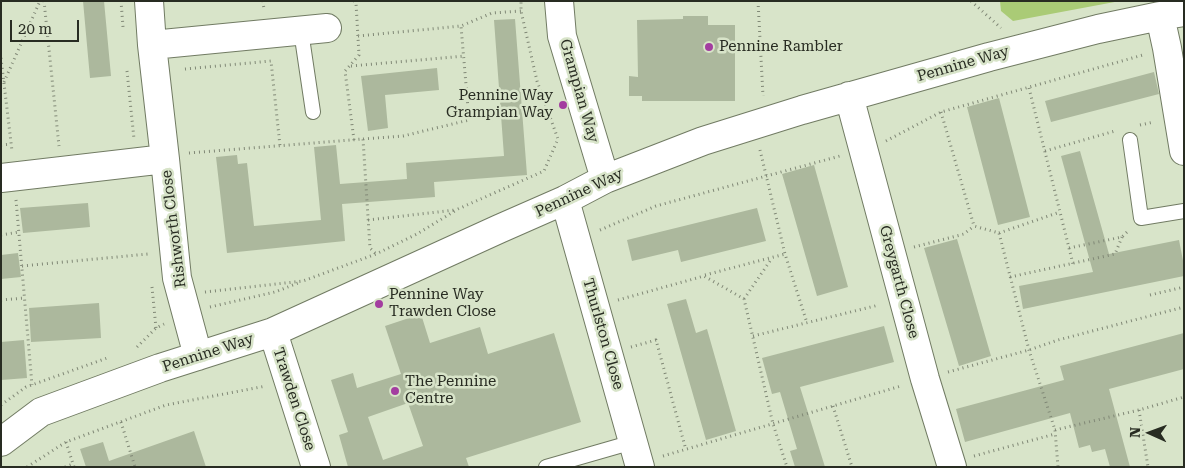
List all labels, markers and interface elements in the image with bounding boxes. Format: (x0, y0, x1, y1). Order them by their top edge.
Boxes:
scale bar (12, 10, 81, 42)
text: 20 m (18, 20, 52, 38)
street label: Grampian Way (556, 37, 602, 145)
place label: Pennine Rambler (719, 38, 843, 56)
marker: Pennine Rambler (703, 41, 715, 53)
street label: Pennine Way (915, 42, 1011, 86)
place label: Pennine Way Grampian Way (446, 87, 553, 122)
marker: Pennine Way Grampian Way (557, 99, 569, 111)
street label: Pennine Way (532, 165, 626, 221)
street label: Rishworth Close (158, 169, 190, 289)
street label: Greygarth Close (875, 224, 923, 340)
street label: Thurlston Close (579, 276, 627, 392)
place label: Pennine Way Trawden Close (389, 286, 496, 321)
marker: Pennine Way Trawden Close (373, 298, 385, 310)
street label: Pennine Way (160, 330, 256, 376)
street label: Trawden Close (269, 345, 319, 453)
place label: The Pennine Centre (405, 373, 496, 408)
marker: The Pennine Centre (389, 385, 401, 397)
north arrow (1125, 408, 1175, 458)
text: N (1127, 427, 1143, 438)

